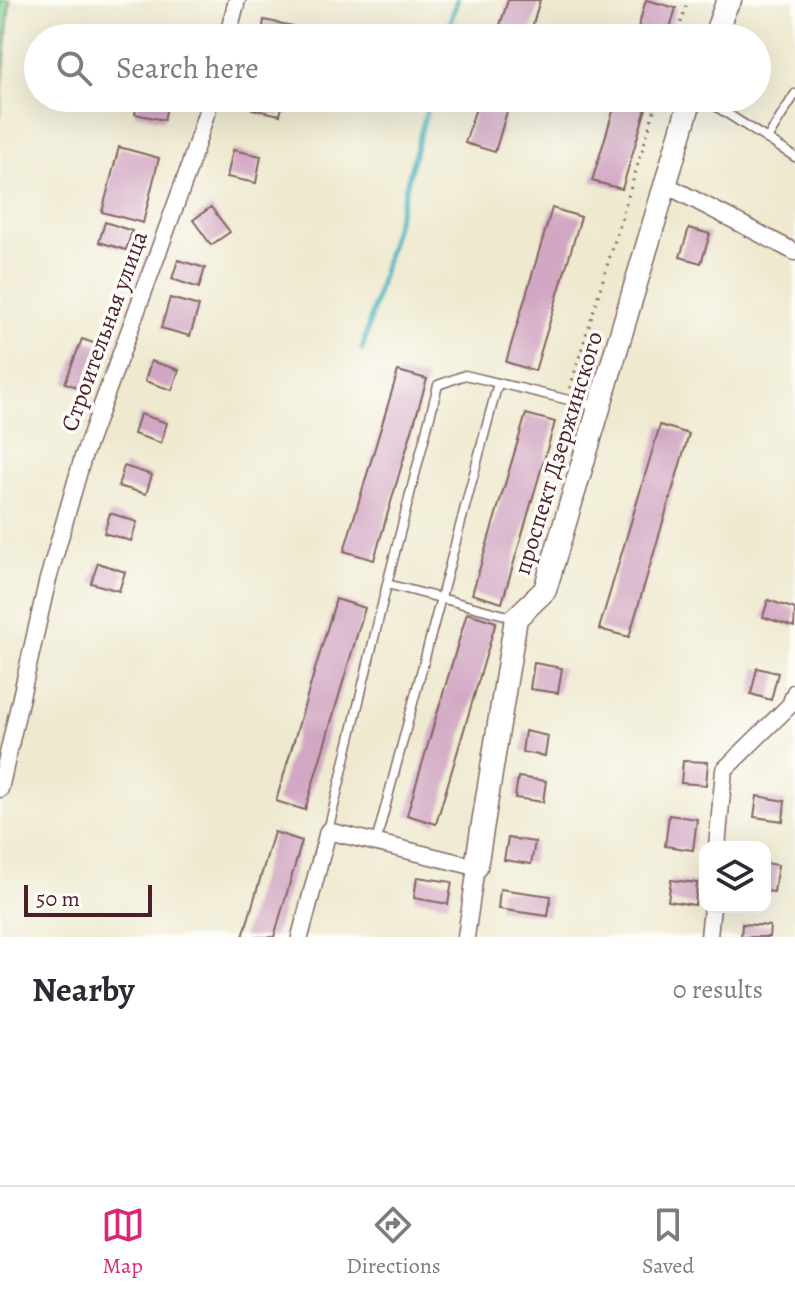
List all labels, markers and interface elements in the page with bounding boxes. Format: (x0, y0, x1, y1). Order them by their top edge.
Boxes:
search box (24, 24, 771, 112)
icon: search (52, 46, 96, 90)
text: Search here (116, 48, 259, 88)
street label: Строительная улица (53, 226, 155, 436)
street label: проспект Дзержинского (506, 327, 610, 579)
map controls (699, 841, 771, 913)
button: layers (699, 841, 771, 913)
scale bar (24, 881, 152, 917)
text: 50 m (36, 884, 80, 914)
text: Nearby (32, 966, 135, 1013)
text: 0 results (673, 972, 763, 1007)
tab: Map (101, 1203, 145, 1281)
tab: Directions (346, 1203, 441, 1281)
tab: Saved (642, 1203, 694, 1281)

